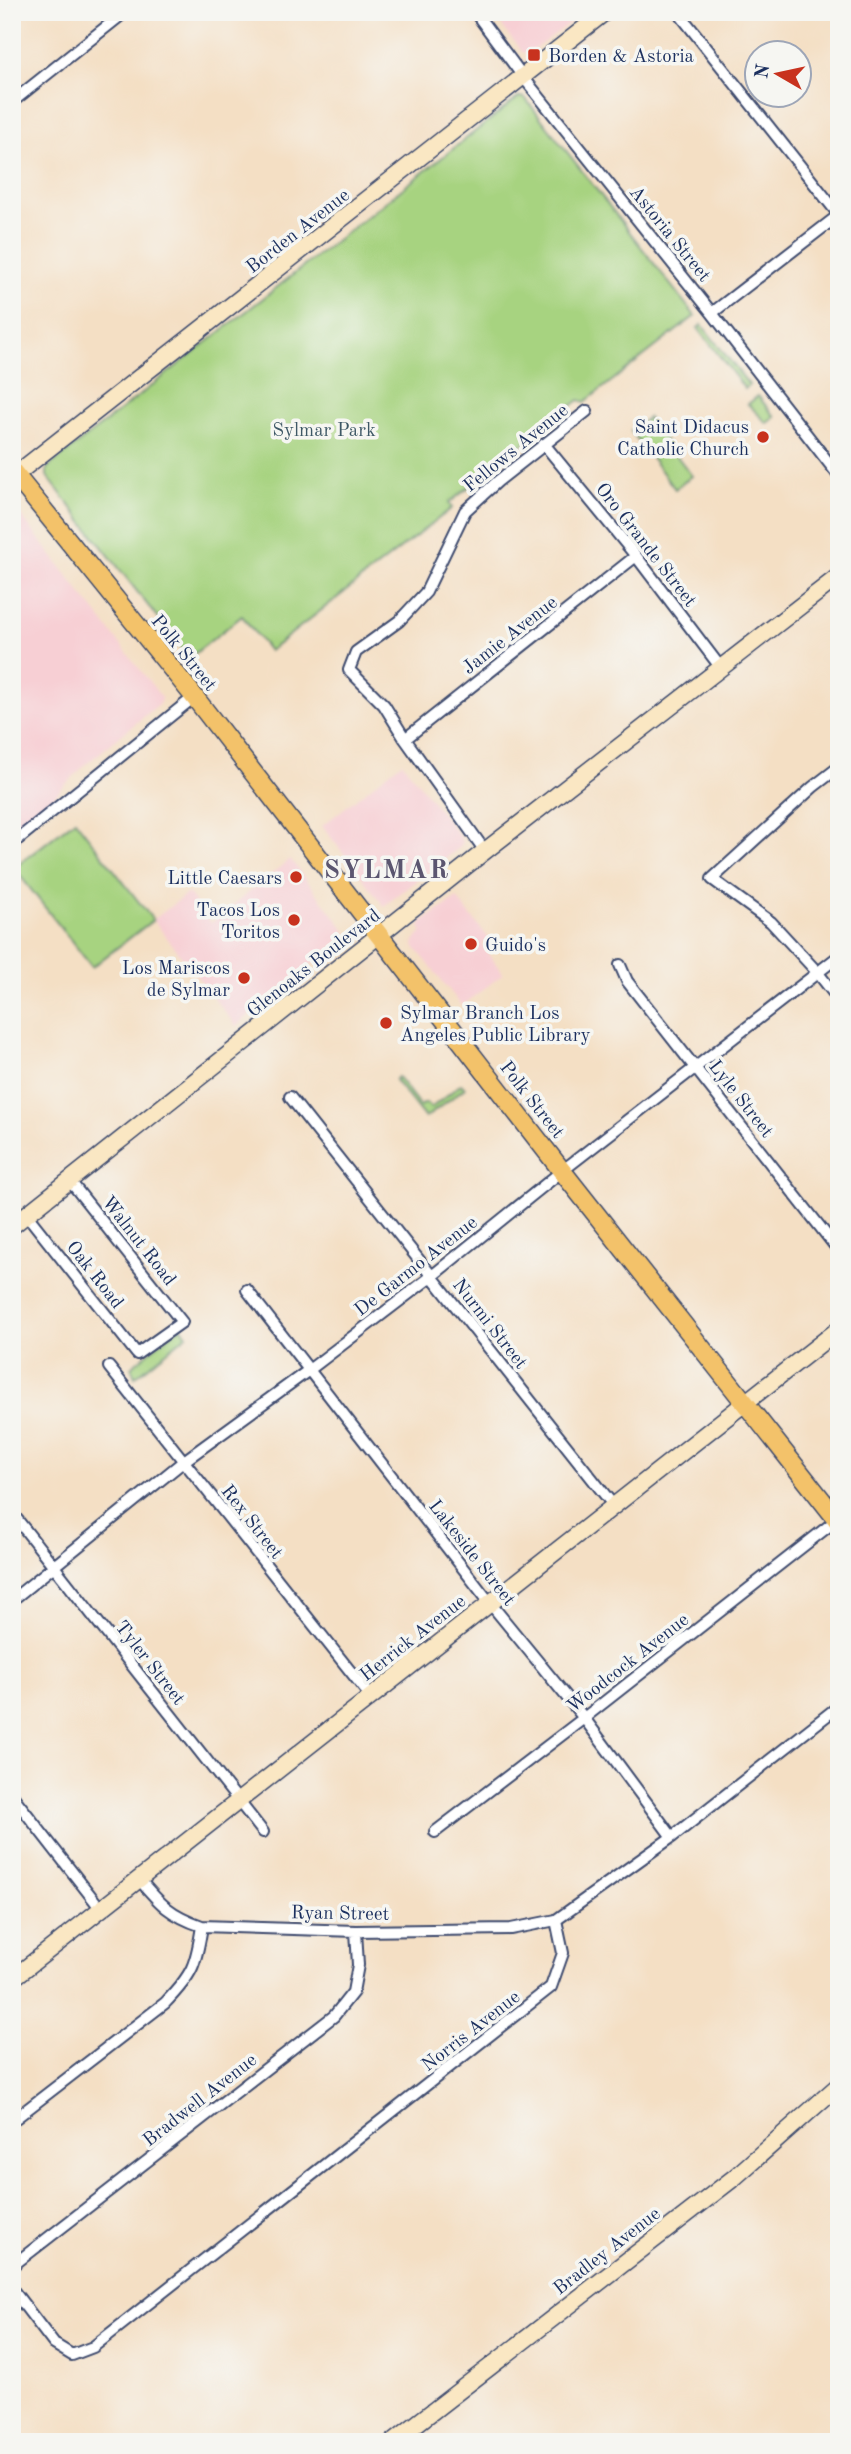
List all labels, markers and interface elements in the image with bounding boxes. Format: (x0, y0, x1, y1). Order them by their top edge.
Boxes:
north arrow (742, 38, 812, 108)
marker: Borden & Astoria (526, 47, 542, 63)
place label: Borden & Astoria (548, 48, 695, 67)
text: N (753, 63, 774, 80)
street label: Astoria Street (625, 183, 713, 286)
street label: Borden Avenue (243, 186, 354, 278)
street label: Fellows Avenue (461, 401, 572, 497)
place label: Saint Didacus Catholic Church (617, 419, 749, 460)
park label: Sylmar Park (272, 422, 376, 441)
marker: Saint Didacus Catholic Church (755, 429, 771, 445)
street label: Oro Grande Street (591, 480, 699, 611)
street label: Jamie Avenue (460, 593, 561, 679)
street label: Polk Street (147, 612, 219, 695)
district label: SYLMAR (324, 858, 450, 884)
marker: Little Caesars (288, 869, 304, 885)
place label: Little Caesars (167, 870, 282, 889)
place label: Tacos Los Toritos (196, 902, 280, 943)
street label: Glenoaks Boulevard (244, 906, 385, 1022)
marker: Tacos Los Toritos (286, 912, 302, 928)
marker: Guido's (463, 936, 479, 952)
place label: Guido's (485, 937, 546, 956)
place label: Los Mariscos de Sylmar (122, 960, 230, 1001)
marker: Los Mariscos de Sylmar (236, 970, 252, 986)
place label: Sylmar Branch Los Angeles Public Library (400, 1005, 591, 1046)
marker: Sylmar Branch Los Angeles Public Library (378, 1015, 394, 1031)
street label: Lyle Street (704, 1057, 776, 1142)
street label: Polk Street (495, 1058, 567, 1143)
street label: Walnut Road (97, 1193, 179, 1290)
street label: De Garmo Avenue (352, 1213, 481, 1321)
street label: Oak Road (62, 1238, 126, 1313)
street label: Nurmi Street (448, 1276, 530, 1373)
street label: Rex Street (216, 1482, 286, 1563)
street label: Lakeside Street (424, 1497, 518, 1610)
street label: Herrick Avenue (357, 1592, 470, 1686)
street label: Woodcock Avenue (564, 1611, 693, 1717)
street label: Tyler Street (110, 1618, 188, 1709)
street label: Ryan Street (291, 1904, 389, 1925)
street label: Norris Avenue (419, 1988, 524, 2076)
street label: Bradwell Avenue (140, 2051, 261, 2151)
street label: Bradley Avenue (551, 2205, 665, 2299)

